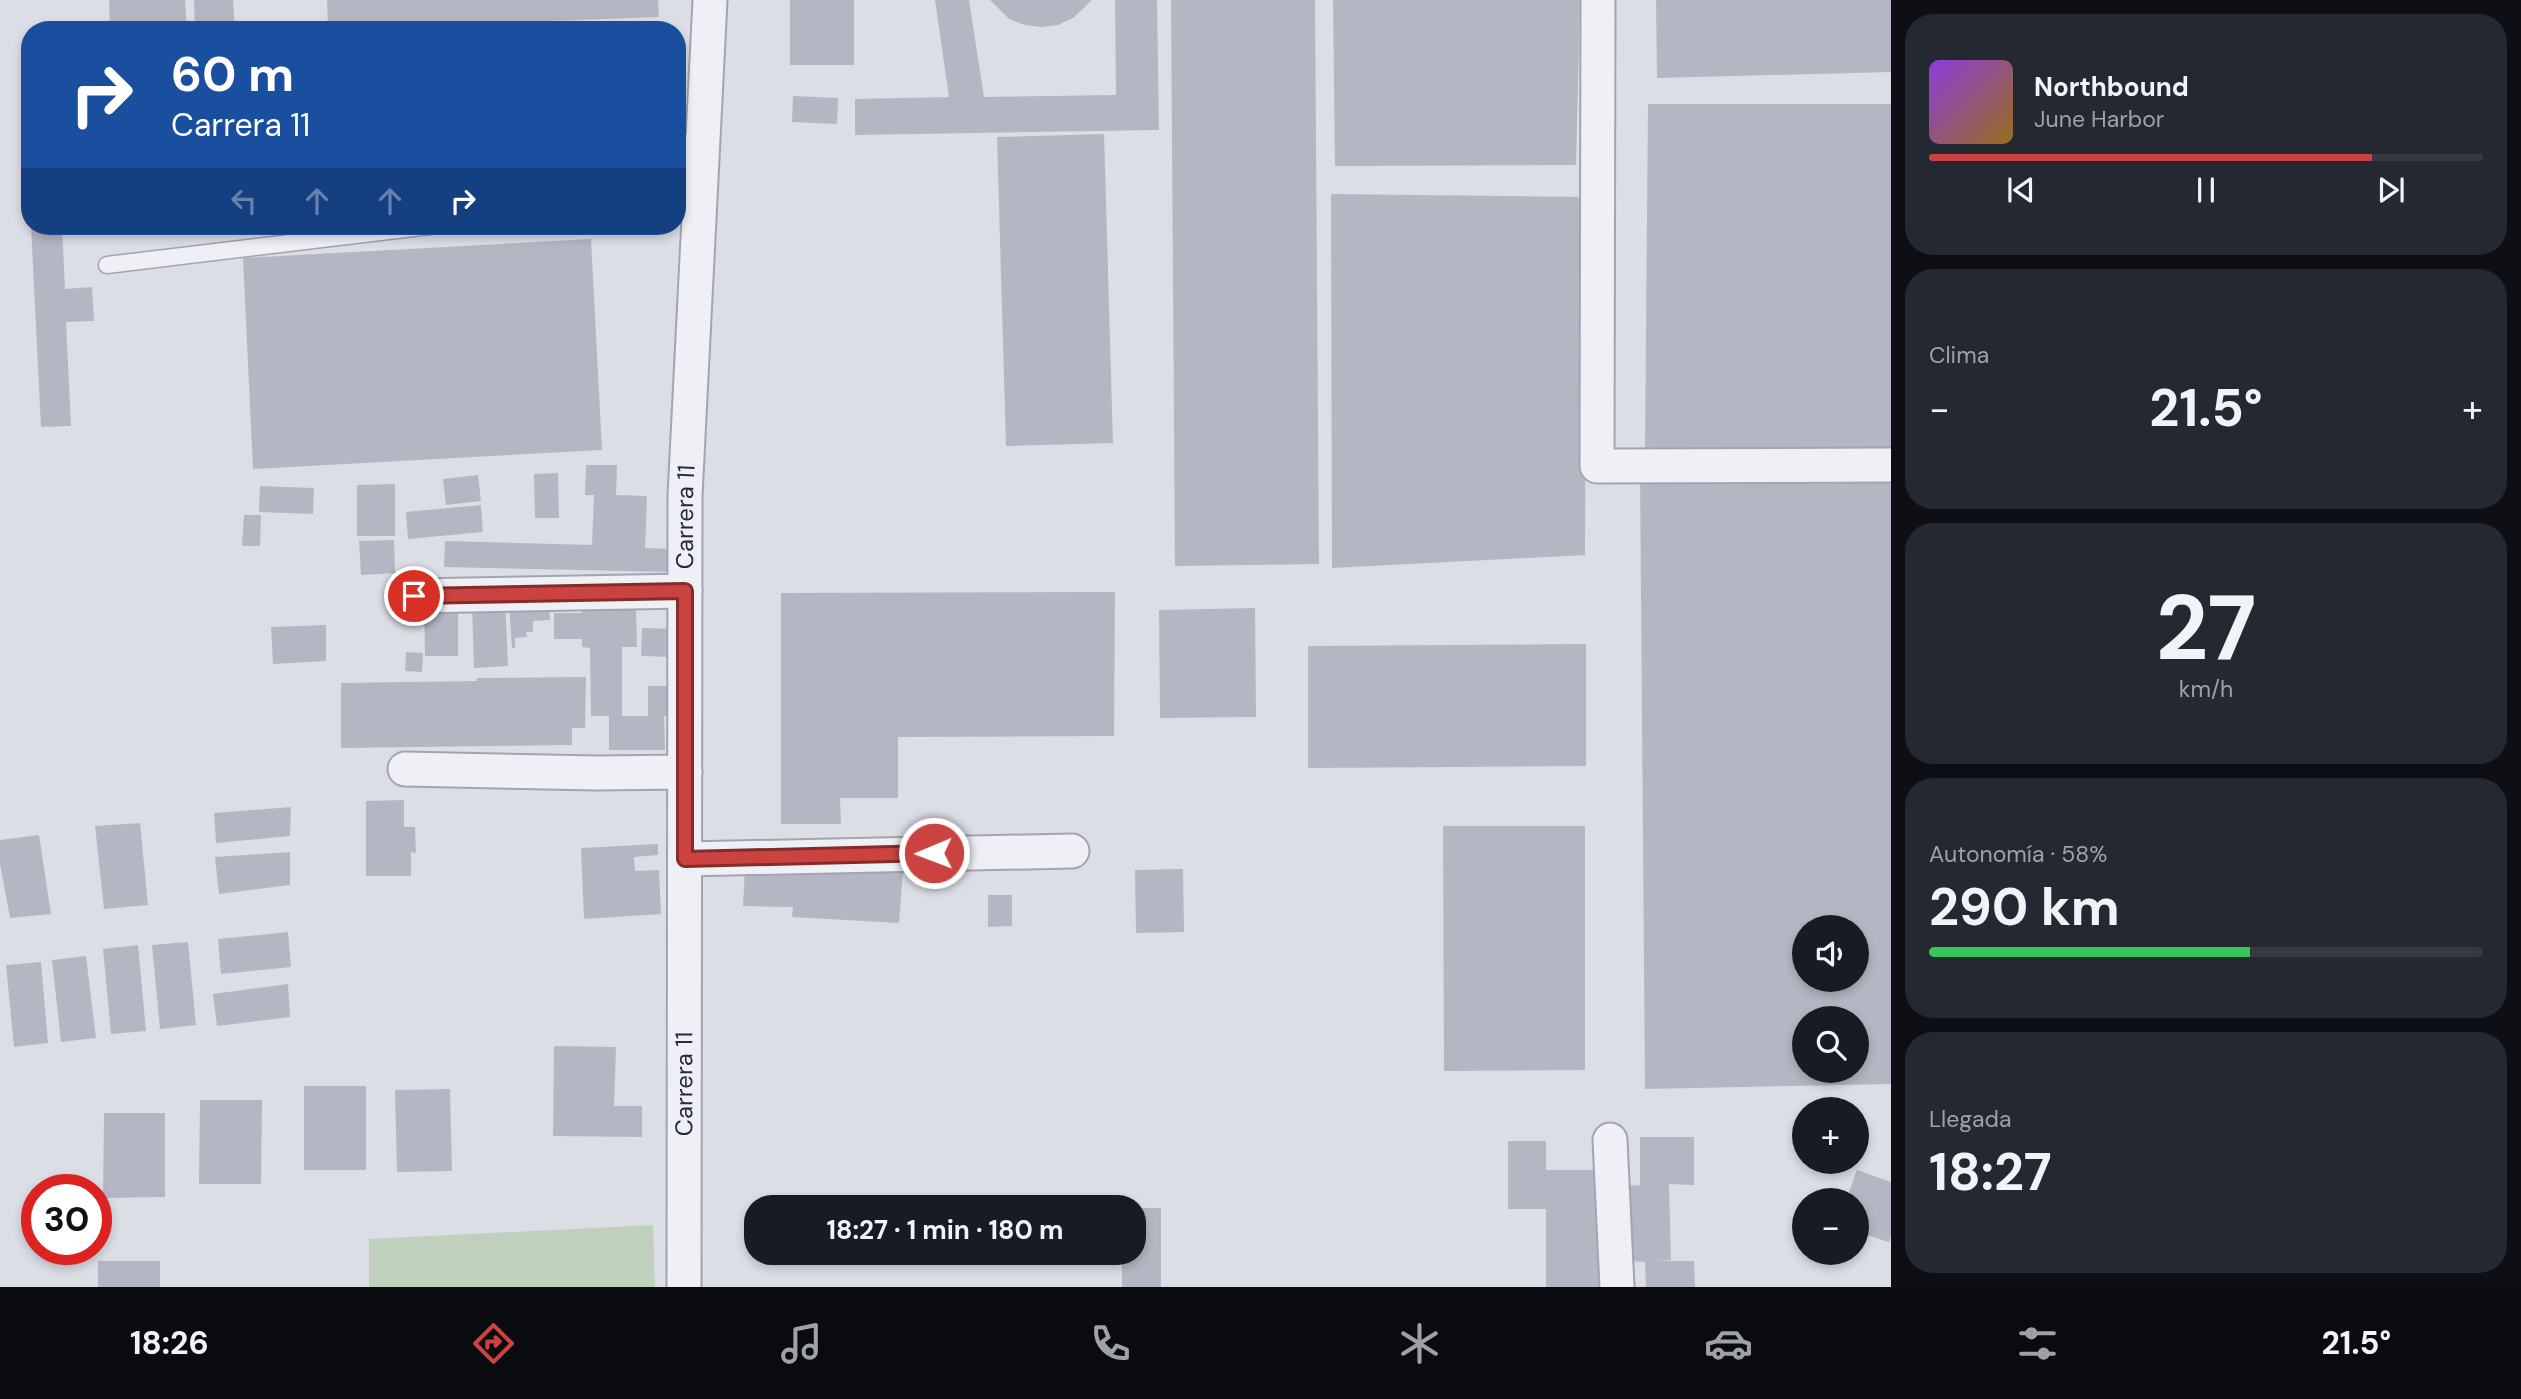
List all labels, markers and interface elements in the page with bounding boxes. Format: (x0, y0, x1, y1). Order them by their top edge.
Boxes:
text: 60 m (171, 42, 294, 106)
icon: right (56, 49, 147, 140)
text: Northbound (2034, 70, 2189, 104)
text: Carrera 11 (171, 104, 310, 146)
text: June Harbor (2034, 104, 2164, 134)
icon: previous (2002, 171, 2040, 209)
icon: pause (2187, 171, 2225, 209)
icon: next (2372, 171, 2410, 209)
icon: left (225, 182, 263, 220)
icon: ahead (298, 182, 336, 220)
icon: ahead (371, 182, 409, 220)
icon: right (444, 182, 482, 220)
text: Clima (1929, 340, 1989, 370)
text: 21.5° (2149, 374, 2263, 442)
text: − (1929, 384, 1950, 434)
text: + (2462, 384, 2483, 434)
street label: Carrera 11 (669, 464, 702, 569)
pin (384, 566, 444, 626)
text: 27 (2156, 569, 2256, 687)
icon: arrive (395, 577, 433, 615)
text: km/h (2179, 674, 2233, 704)
position arrow (897, 816, 971, 890)
text: Autonomía · 58% (1929, 839, 2107, 869)
text: 290 km (1929, 873, 2120, 941)
map controls (1792, 915, 1869, 1265)
button: sound (1792, 915, 1869, 992)
button: search (1792, 1006, 1869, 1083)
street label: Carrera 11 (668, 1032, 699, 1136)
button: + (1792, 1097, 1869, 1174)
text: Llegada (1929, 1104, 2012, 1134)
text: 18:27 (1929, 1138, 2052, 1206)
speed limit sign: 30 (21, 1174, 112, 1265)
button: − (1792, 1188, 1869, 1265)
text: 18:27 · 1 min · 180 m (827, 1213, 1063, 1247)
icon: directions (469, 1319, 518, 1368)
icon: music (777, 1319, 826, 1368)
icon: phone (1086, 1319, 1135, 1368)
icon: climate (1395, 1319, 1444, 1368)
icon: car (1704, 1319, 1753, 1368)
icon: filters (2013, 1319, 2062, 1368)
text: 18:26 (130, 1322, 209, 1364)
text: 21.5° (2321, 1322, 2391, 1364)

